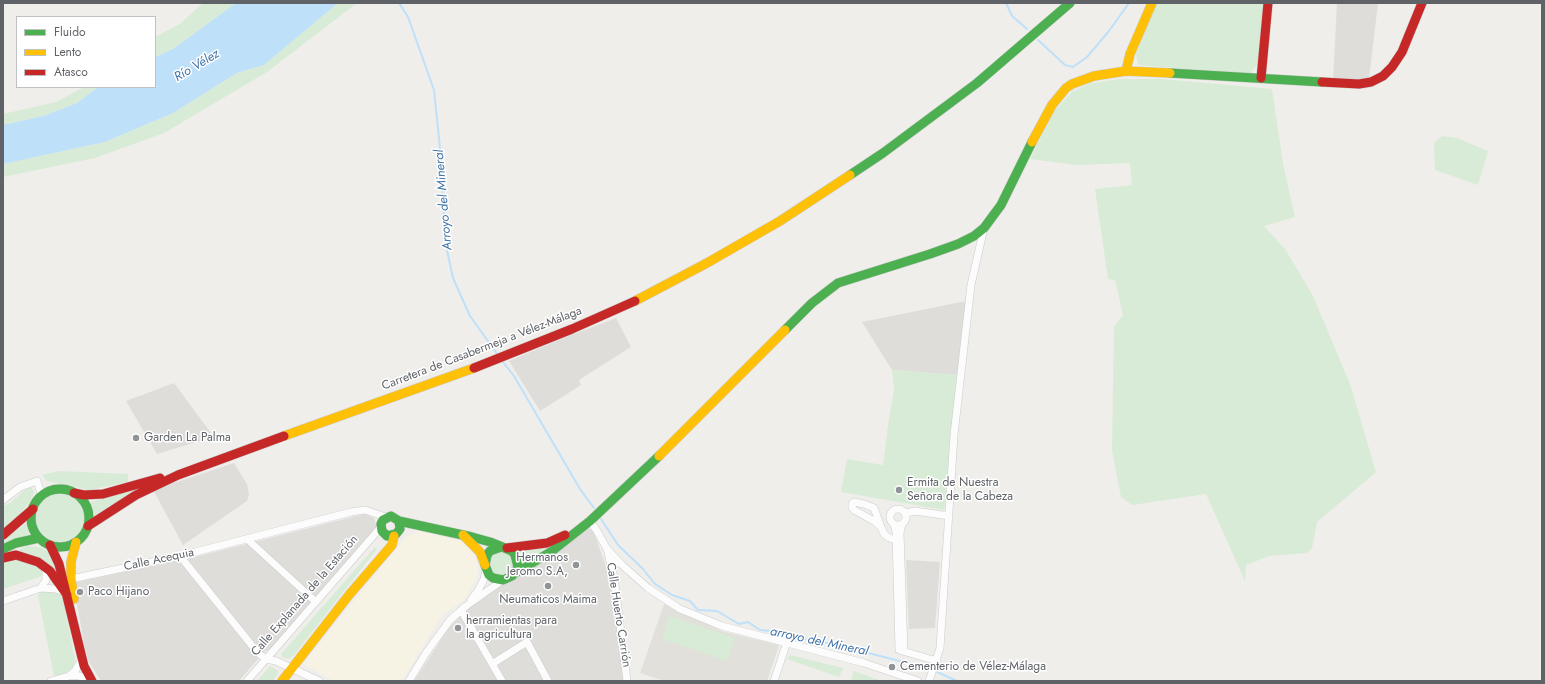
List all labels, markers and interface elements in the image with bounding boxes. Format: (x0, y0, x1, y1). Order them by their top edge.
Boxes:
legend (16, 16, 156, 88)
text: Fluido (54, 23, 86, 41)
text: Lento (54, 43, 81, 61)
water label: Río Vélez (172, 46, 222, 86)
text: Atasco (54, 63, 88, 81)
water label: Arroyo del Mineral (432, 149, 456, 251)
street label: Carretera de Casabermeja a Vélez-Málaga (380, 304, 584, 394)
place label: Garden La Palma (144, 431, 231, 445)
marker: Garden La Palma (131, 433, 141, 443)
place label: Ermita de Nuestra Señora de la Cabeza (907, 476, 1013, 504)
marker: Ermita de Nuestra Señora de la Cabeza (894, 485, 904, 495)
street label: Calle Explanada de la Estación (249, 533, 361, 659)
street label: Calle Acequia (123, 546, 195, 574)
place label: Hermanos Jeromo S.A, (507, 551, 568, 579)
marker: Hermanos Jeromo S.A, (571, 560, 581, 570)
street label: Calle Huerto Carrión (603, 562, 633, 668)
marker: Neumaticos Maima (543, 581, 553, 591)
place label: Paco Hijano (88, 585, 149, 599)
marker: Paco Hijano (75, 587, 85, 597)
place label: Neumaticos Maima (499, 593, 597, 607)
place label: herramientas para la agricultura (466, 614, 557, 642)
marker: herramientas para la agricultura (453, 623, 463, 633)
water label: arroyo del Mineral (768, 624, 870, 660)
place label: Cementerio de Vélez-Málaga (900, 660, 1046, 674)
marker: Cementerio de Vélez-Málaga (887, 662, 897, 672)

